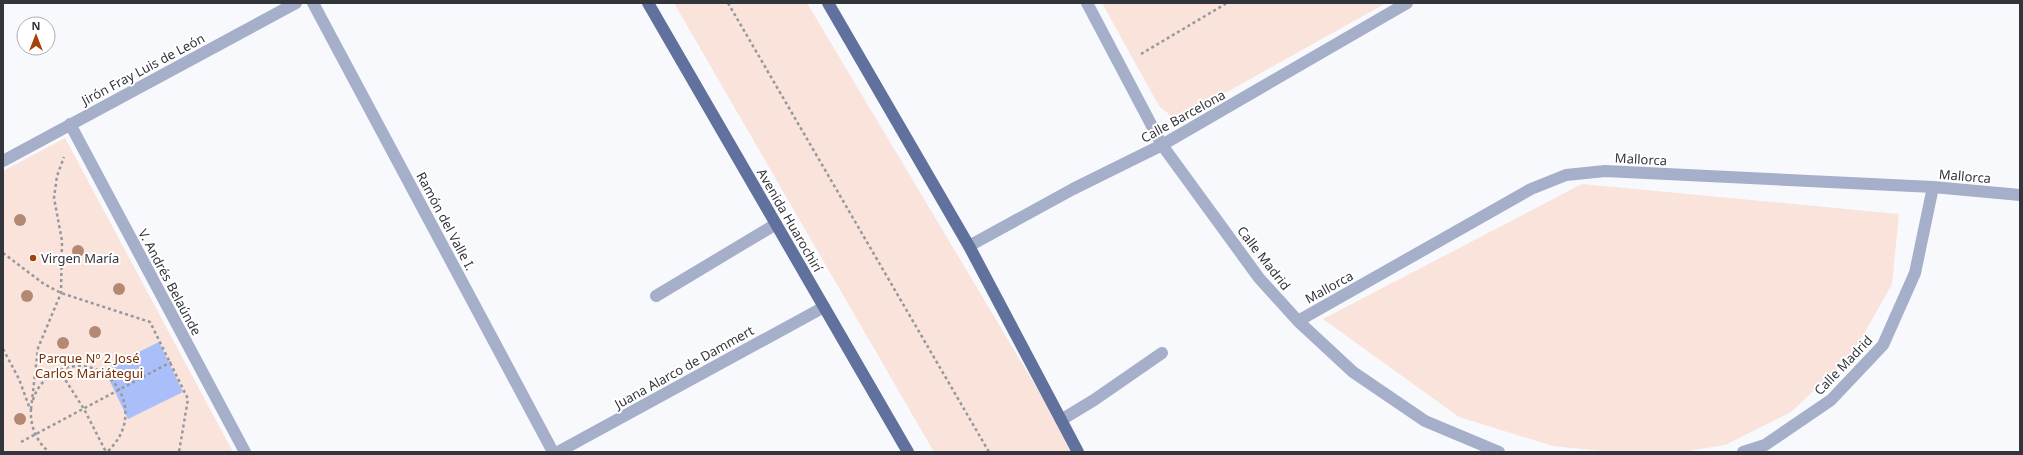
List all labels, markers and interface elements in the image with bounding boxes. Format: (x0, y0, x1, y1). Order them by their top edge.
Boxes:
north arrow (16, 16, 56, 56)
text: N (32, 18, 40, 33)
street label: Jirón Fray Luis de León (77, 29, 208, 110)
street label: Calle Barcelona (1138, 85, 1228, 147)
street label: Mallorca (1614, 149, 1668, 169)
street label: Avenida Huarochirí (753, 165, 827, 276)
street label: Mallorca (1938, 165, 1992, 187)
street label: Ramón del Valle I. (412, 169, 480, 273)
street label: Calle Madrid (1233, 222, 1295, 294)
street label: V. Andrés Belaúnde (134, 226, 206, 338)
place label: Virgen María (41, 249, 119, 267)
marker: Virgen María (28, 253, 38, 263)
street label: Mallorca (1302, 266, 1356, 308)
street label: Juana Alarco de Dammert (610, 321, 757, 414)
street label: Calle Madrid (1810, 331, 1876, 399)
park label: Parque Nº 2 José Carlos Mariátegui (35, 349, 143, 382)

